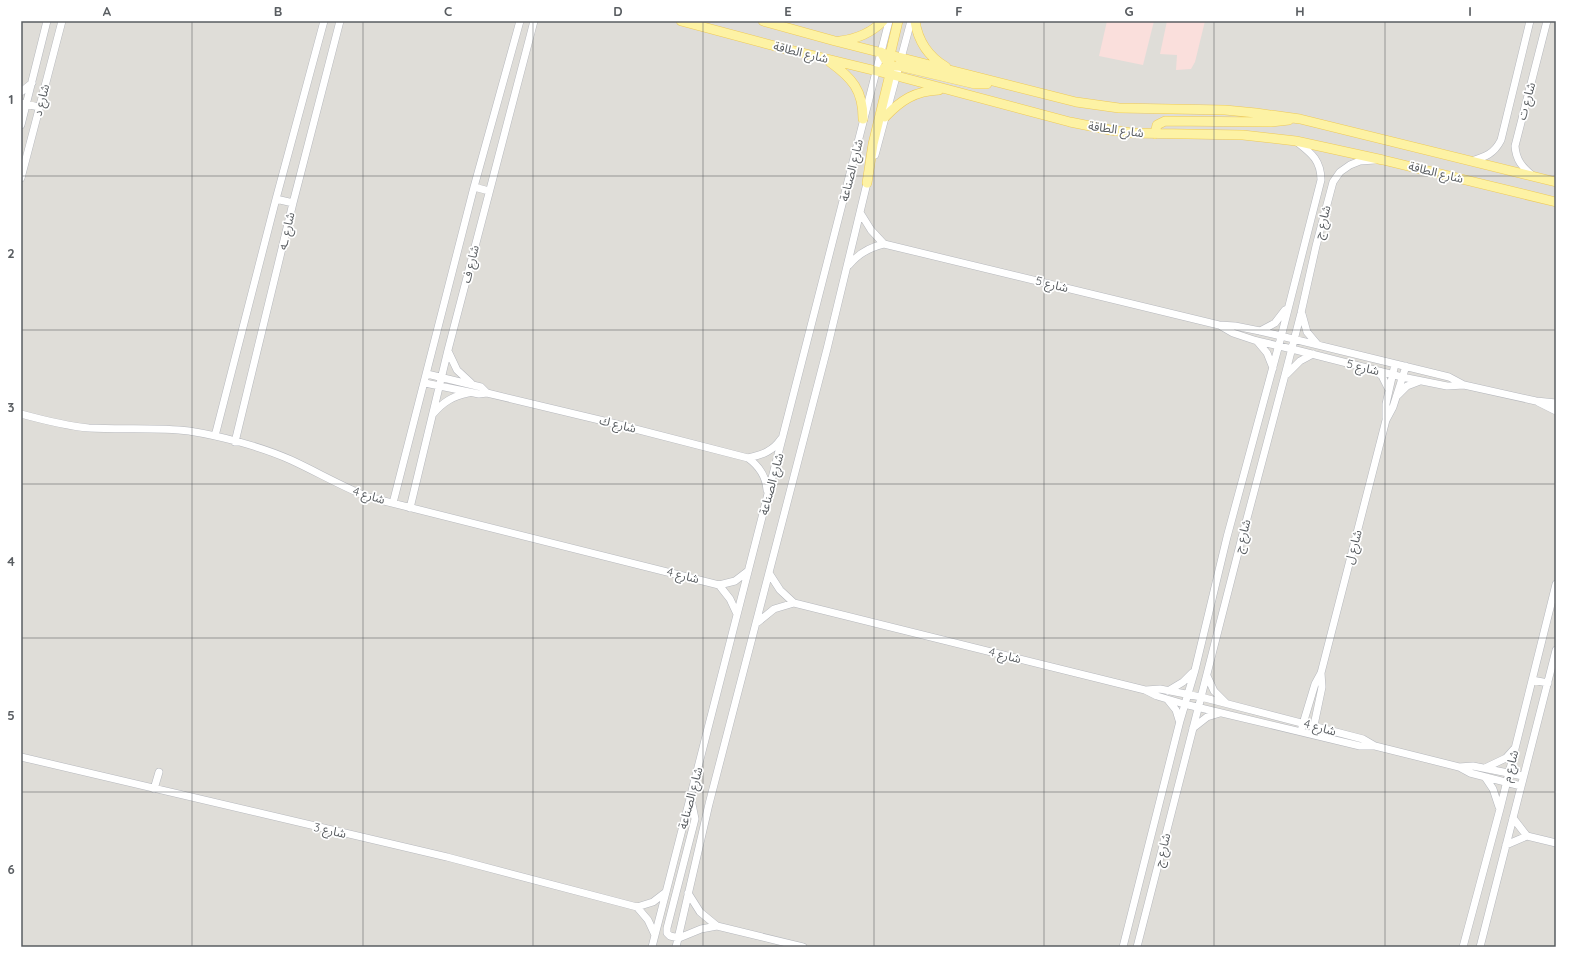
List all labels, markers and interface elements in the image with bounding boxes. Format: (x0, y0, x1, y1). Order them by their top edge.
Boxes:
text: A (103, 3, 112, 19)
text: B (274, 3, 282, 19)
text: C (444, 3, 452, 19)
text: D (613, 3, 623, 19)
text: E (784, 3, 792, 19)
text: F (955, 3, 963, 19)
text: G (1124, 3, 1134, 19)
text: H (1295, 3, 1305, 19)
text: I (1468, 3, 1472, 19)
street label: شارع الطاقة (772, 38, 830, 68)
street label: شارع ت (1514, 80, 1540, 122)
street label: شارع د (30, 82, 54, 118)
text: 1 (8, 91, 14, 107)
street label: شارع الطاقة (1087, 118, 1145, 142)
street label: شارع الصناعة (836, 137, 868, 203)
street label: شارع الطاقة (1407, 158, 1465, 188)
street label: شارع ج (1310, 203, 1336, 241)
street label: شارع ـه (274, 211, 300, 252)
street label: شارع ف (458, 244, 484, 285)
text: 2 (7, 245, 15, 261)
street label: شارع 5 (1034, 273, 1070, 297)
street label: شارع 5 (1345, 356, 1381, 380)
text: 3 (8, 399, 15, 415)
street label: شارع ك (598, 412, 638, 438)
street label: شارع الصناعة (756, 451, 788, 517)
street label: شارع 4 (350, 483, 387, 509)
street label: شارع ج (1230, 517, 1256, 555)
street label: شارع ل (1341, 528, 1367, 566)
text: 4 (7, 553, 15, 569)
street label: شارع 4 (665, 564, 701, 588)
street label: شارع 4 (987, 644, 1023, 668)
text: 5 (7, 707, 15, 723)
street label: شارع 4 (1302, 715, 1338, 740)
street label: شارع م (1499, 748, 1523, 784)
street label: شارع الصناعة (675, 765, 707, 831)
street label: شارع 3 (312, 819, 348, 843)
street label: شارع ج (1151, 832, 1175, 869)
text: 6 (7, 861, 15, 877)

